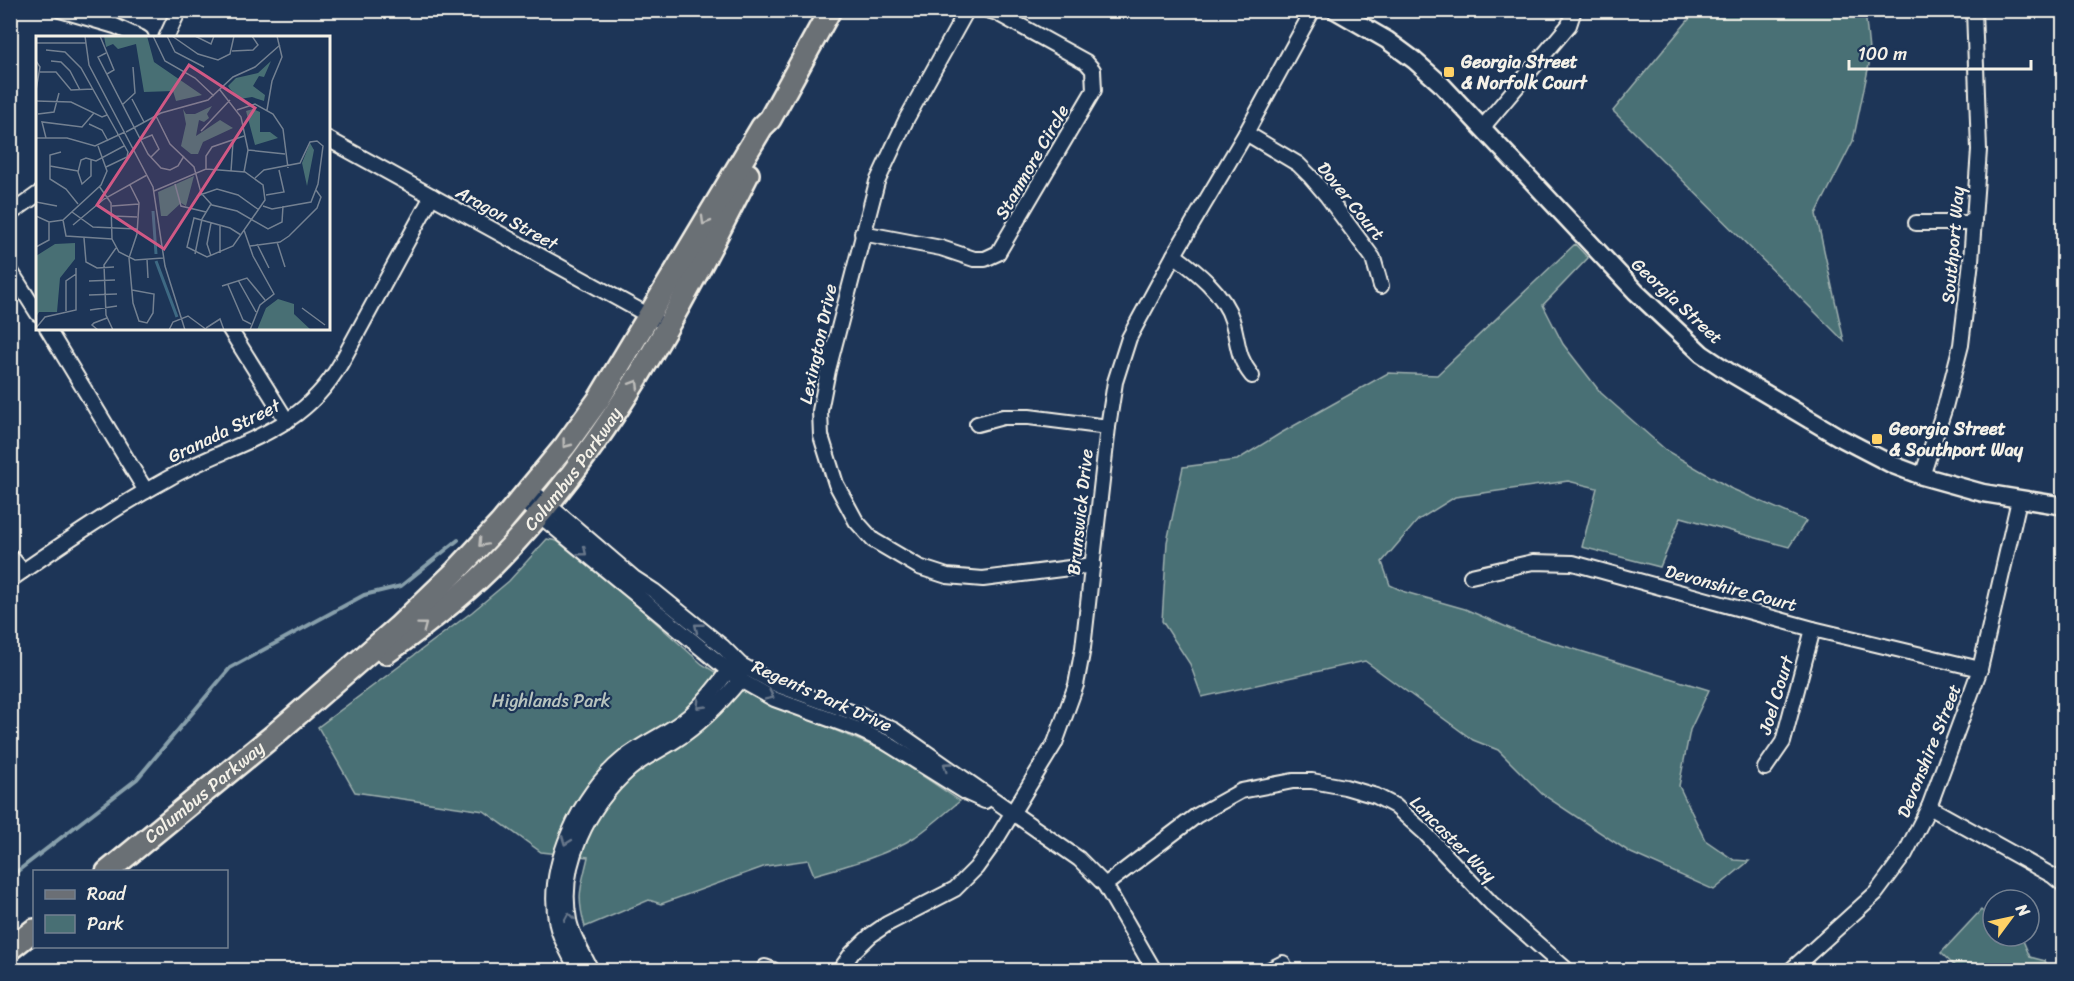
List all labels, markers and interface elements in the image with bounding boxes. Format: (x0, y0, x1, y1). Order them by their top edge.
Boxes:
scale bar (1849, 33, 2030, 71)
inset map (36, 36, 330, 330)
text: 100 m (1858, 38, 1907, 70)
place label: Georgia Street & Norfolk Court (1460, 46, 1589, 99)
marker: Georgia Street & Norfolk Court (1442, 65, 1456, 79)
street label: Stanmore Circle (986, 98, 1078, 226)
street label: Dover Court (1309, 154, 1393, 248)
street label: Aragon Street (449, 176, 565, 260)
street label: Southport Way (1932, 184, 1974, 305)
one-way arrow (701, 215, 713, 225)
street label: Georgia Street (1623, 250, 1731, 353)
street label: Lexington Drive (790, 281, 846, 407)
one-way arrow (627, 380, 639, 390)
street label: Granada Street (162, 390, 286, 472)
street label: Columbus Parkway (516, 400, 631, 539)
place label: Georgia Street & Southport Way (1888, 413, 2024, 466)
marker: Georgia Street & Southport Way (1870, 432, 1884, 446)
one-way arrow (562, 438, 573, 449)
street label: Brunswick Drive (1057, 447, 1103, 577)
one-way arrow (478, 537, 489, 547)
one-way arrow (576, 545, 587, 556)
street label: Devonshire Court (1661, 555, 1801, 621)
one-way arrow (417, 622, 428, 633)
one-way arrow (693, 623, 704, 634)
street label: Regents Park Drive (747, 651, 897, 741)
street label: Joel Court (1749, 651, 1803, 739)
street label: Devonshire Street (1888, 679, 1970, 823)
park label: Highlands Park (492, 685, 611, 717)
one-way arrow (764, 689, 775, 701)
one-way arrow (696, 698, 707, 708)
street label: Columbus Parkway (137, 732, 273, 852)
one-way arrow (943, 763, 954, 774)
street label: Lancaster Way (1402, 788, 1505, 891)
one-way arrow (561, 835, 574, 845)
legend (33, 870, 228, 948)
text: Road (87, 878, 127, 910)
north arrow (1981, 888, 2041, 948)
text: N (2007, 897, 2039, 923)
text: Park (87, 908, 124, 940)
one-way arrow (563, 912, 576, 922)

